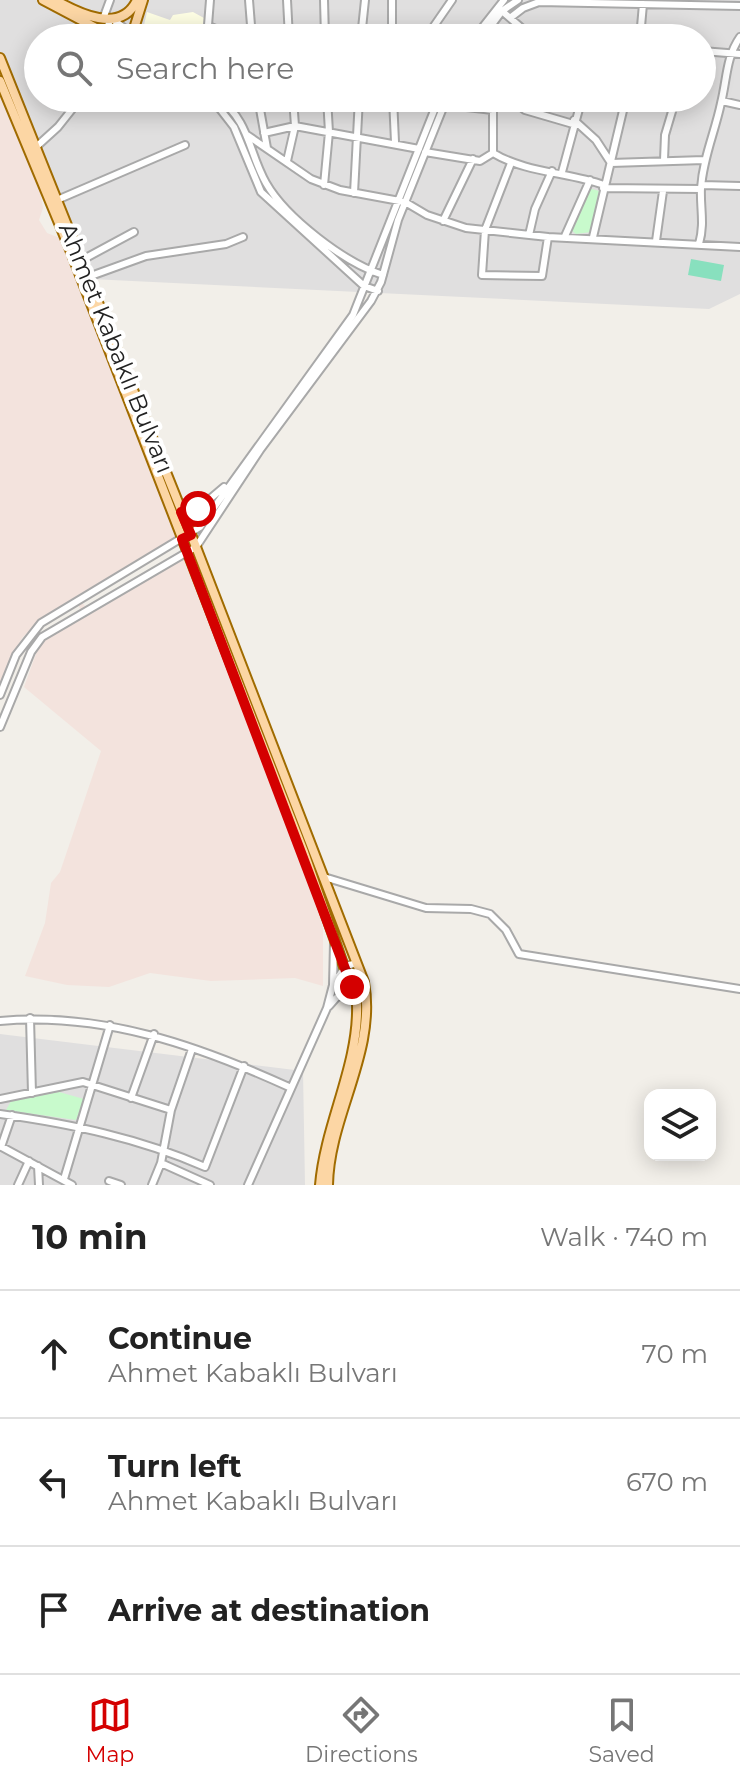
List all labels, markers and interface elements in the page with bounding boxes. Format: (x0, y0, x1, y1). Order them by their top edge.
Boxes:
search box (24, 24, 716, 112)
icon: search (52, 46, 96, 90)
text: Search here (116, 50, 294, 87)
street label: Ahmet Kabaklı Bulvarı (53, 218, 180, 477)
route start (180, 491, 216, 527)
route end (334, 969, 370, 1005)
map controls (644, 1089, 716, 1161)
button: layers (644, 1089, 716, 1161)
text: 10 min (32, 1216, 147, 1258)
text: Walk · 740 m (540, 1221, 708, 1253)
text: Continue (108, 1320, 252, 1357)
icon: ahead (32, 1332, 76, 1376)
text: 70 m (642, 1338, 708, 1370)
text: Ahmet Kabaklı Bulvarı (108, 1357, 398, 1389)
text: Turn left (108, 1448, 241, 1485)
icon: left (32, 1460, 76, 1504)
text: 670 m (626, 1466, 708, 1498)
text: Ahmet Kabaklı Bulvarı (108, 1485, 398, 1517)
icon: arrive (32, 1588, 76, 1632)
text: Arrive at destination (108, 1592, 430, 1629)
tab: Map (85, 1693, 134, 1768)
tab: Directions (305, 1693, 418, 1768)
tab: Saved (589, 1693, 655, 1768)

